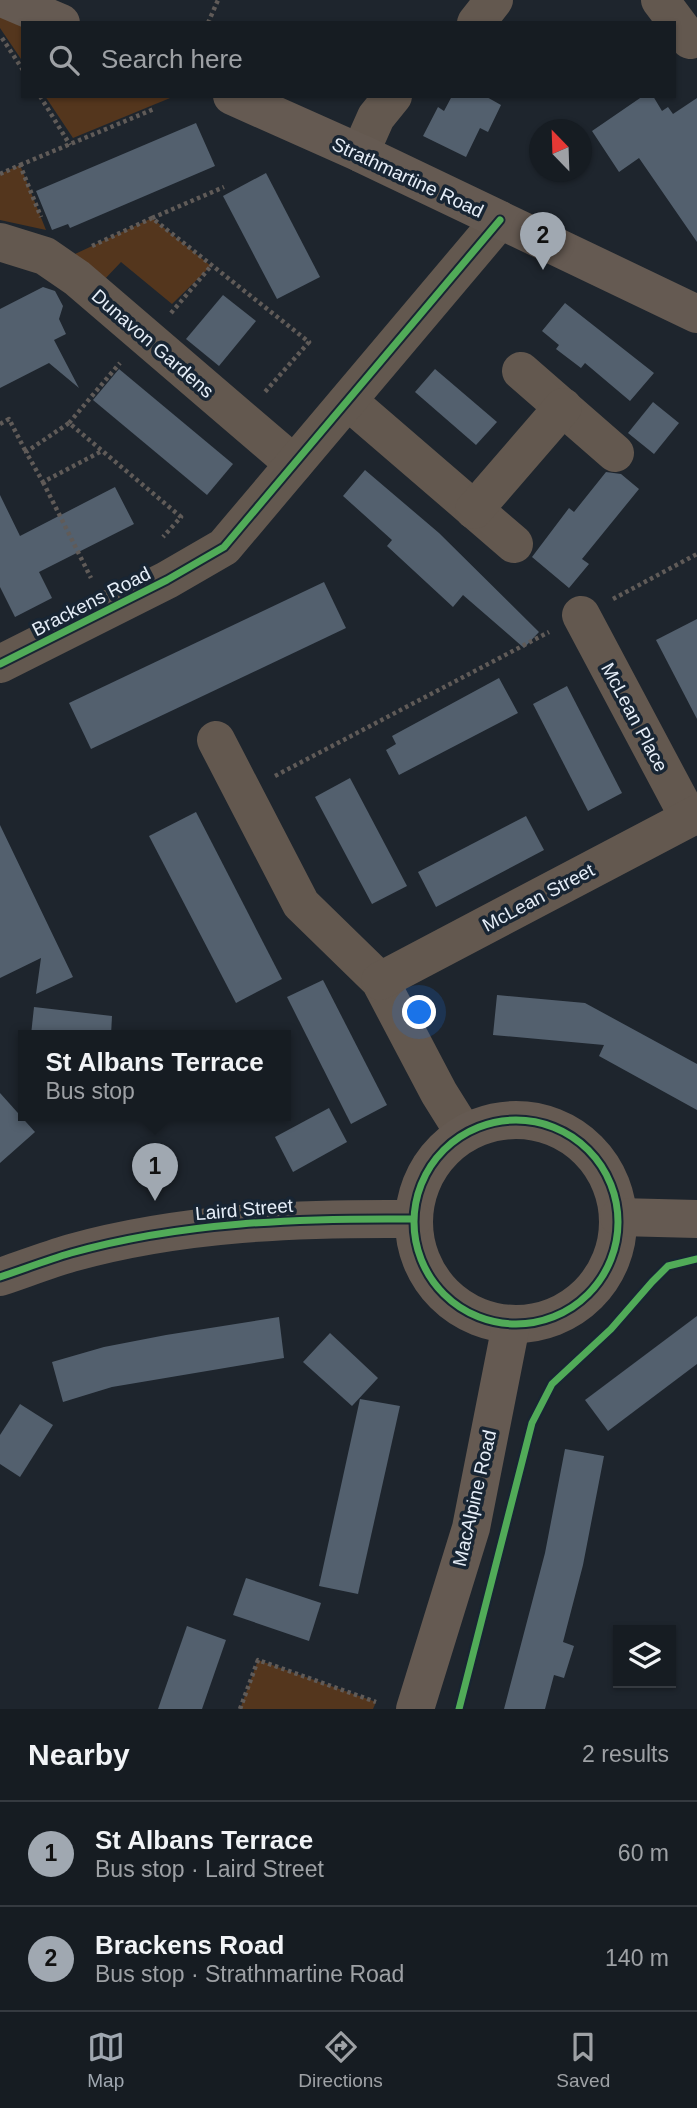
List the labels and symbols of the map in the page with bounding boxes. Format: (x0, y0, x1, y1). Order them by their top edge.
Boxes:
north arrow (529, 119, 592, 182)
street label: Strathmartine Road (329, 133, 487, 222)
pin: 2 (520, 212, 566, 270)
street label: Dunavon Gardens (88, 285, 218, 402)
street label: Brackens Road (29, 563, 154, 640)
street label: McLean Place (597, 659, 672, 775)
street label: McLean Street (479, 859, 598, 936)
your location (402, 995, 436, 1029)
pin: 1 (132, 1143, 178, 1201)
street label: Laird Street (194, 1195, 295, 1224)
street label: MacAlpine Road (449, 1428, 500, 1568)

